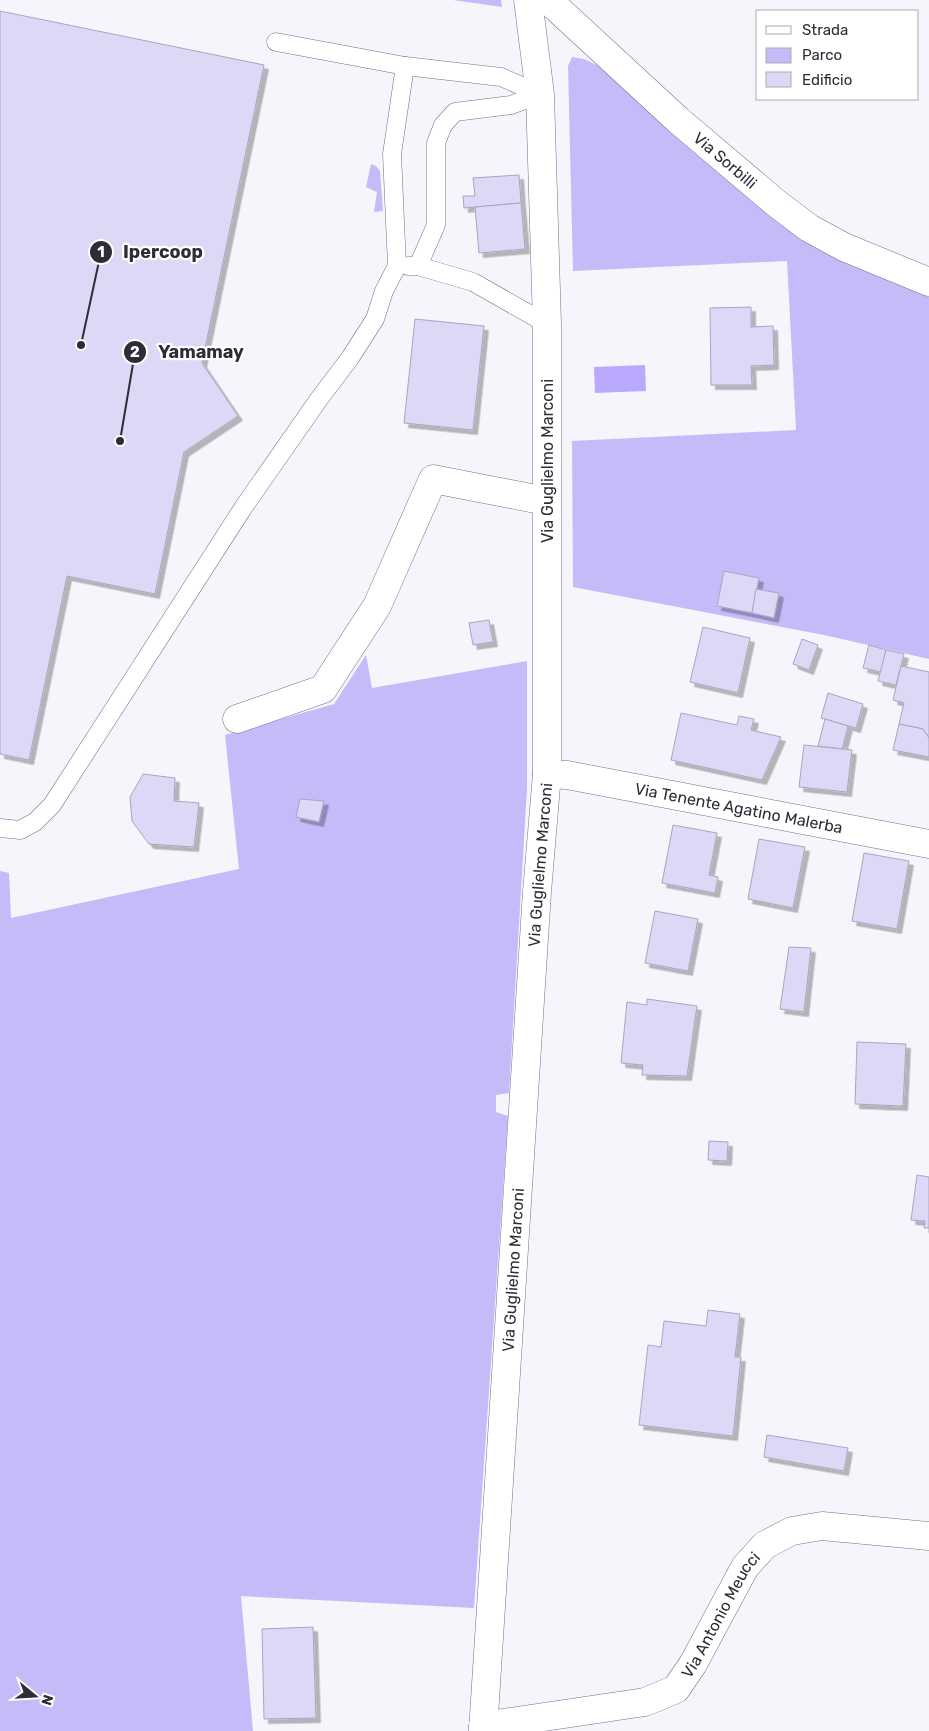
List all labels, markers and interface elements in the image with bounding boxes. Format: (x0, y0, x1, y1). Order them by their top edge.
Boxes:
legend (756, 10, 919, 100)
text: Strada (802, 21, 848, 39)
text: Parco (802, 46, 842, 64)
text: Edificio (802, 71, 852, 89)
street label: Via Sorbilli (690, 128, 761, 192)
callout: Ipercoop (88, 236, 213, 269)
text: Ipercoop (123, 241, 203, 263)
text: 1 (97, 243, 105, 261)
callout: Yamamay (123, 335, 254, 368)
text: Yamamay (158, 341, 244, 363)
text: 2 (130, 343, 140, 361)
street label: Via Guglielmo Marconi (538, 379, 557, 543)
street label: Via Tenente Agatino Malerba (633, 779, 844, 837)
street label: Via Guglielmo Marconi (524, 782, 556, 947)
street label: Via Guglielmo Marconi (498, 1187, 527, 1353)
street label: Via Antonio Meucci (677, 1548, 764, 1681)
north arrow (10, 1671, 60, 1721)
text: N (37, 1692, 57, 1707)

